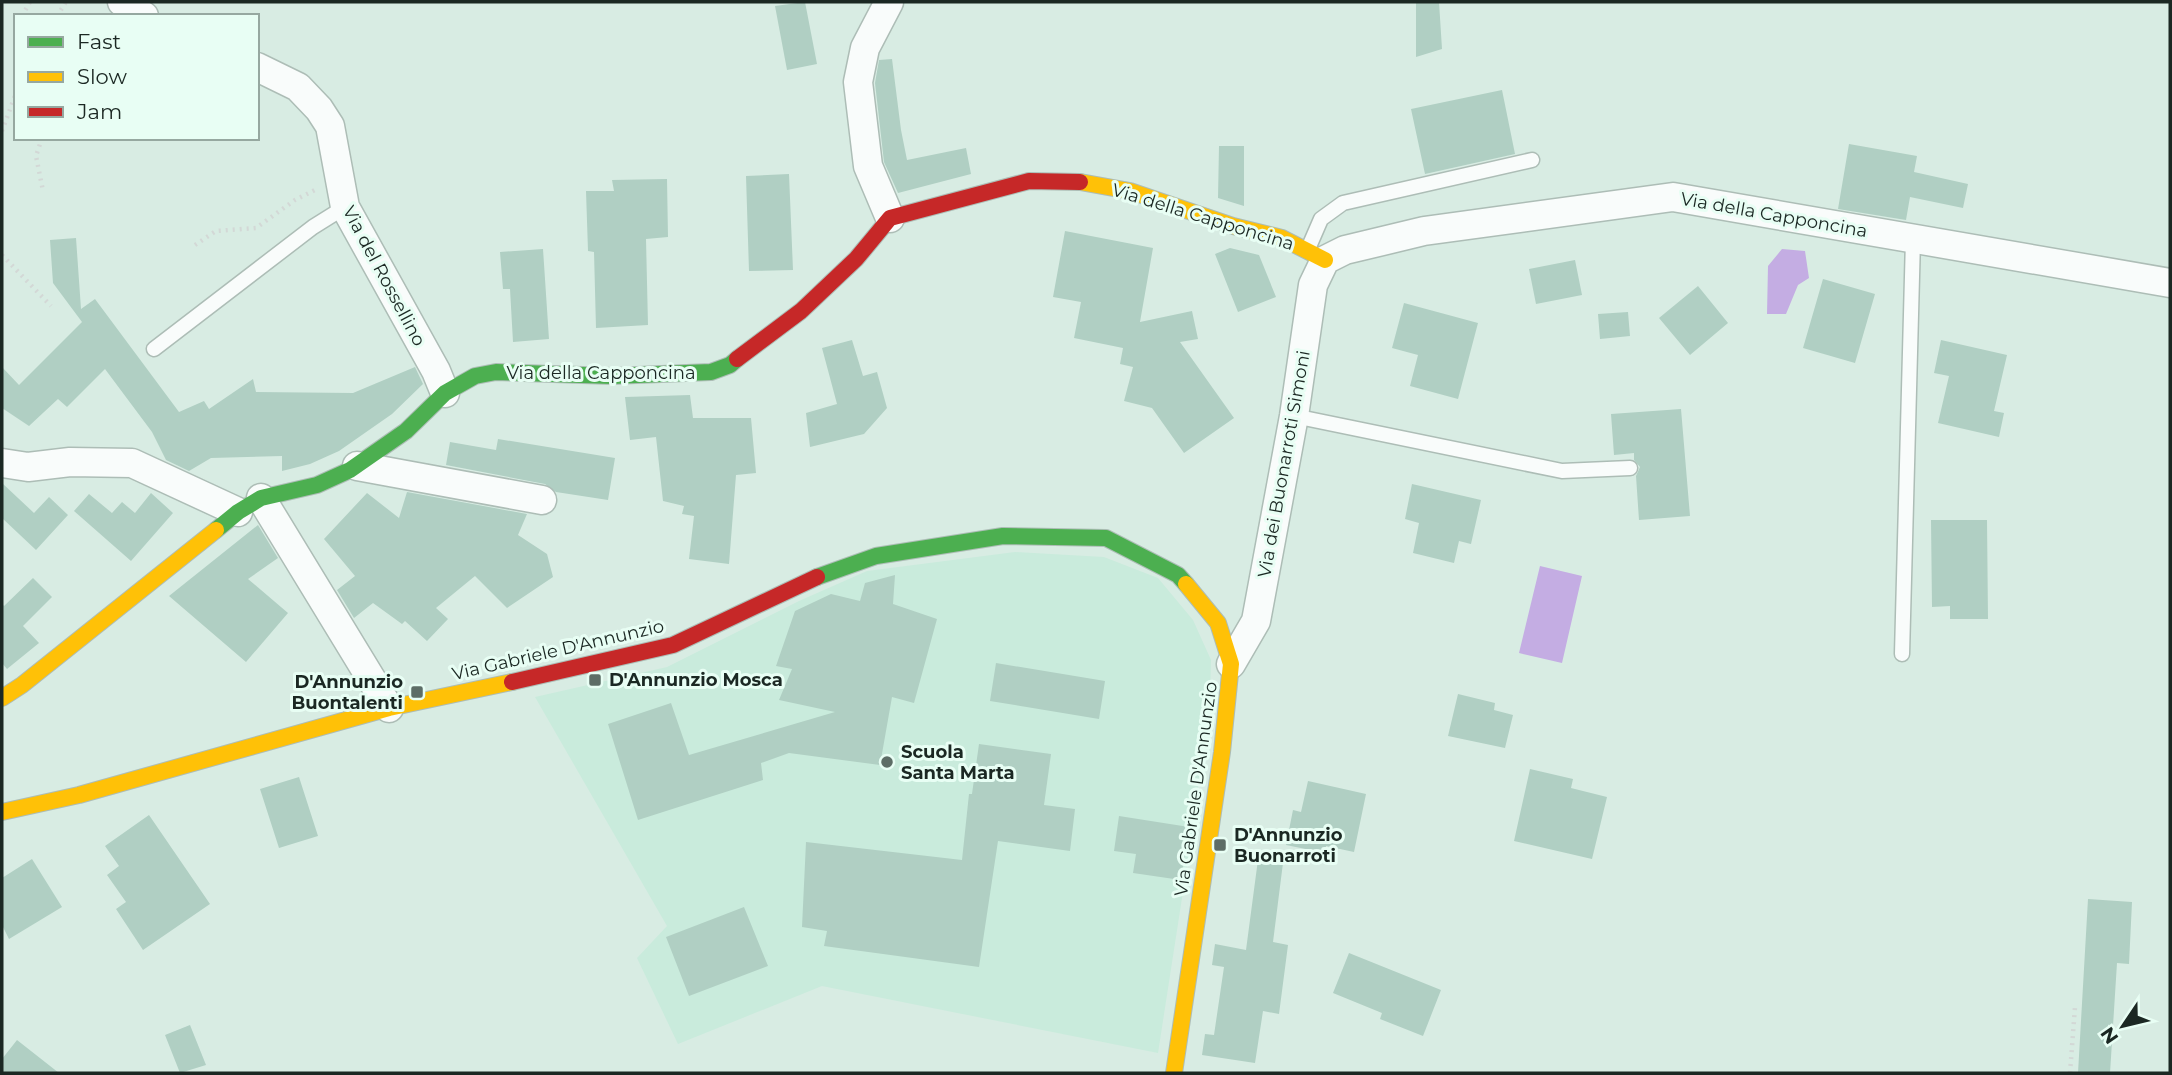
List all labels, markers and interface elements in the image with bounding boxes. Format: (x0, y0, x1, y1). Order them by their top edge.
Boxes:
legend (14, 14, 259, 140)
text: Fast (77, 29, 121, 54)
text: Slow (77, 64, 127, 89)
text: Jam (76, 99, 122, 124)
street label: Via della Capponcina (1109, 179, 1297, 255)
street label: Via della Capponcina (1679, 188, 1869, 242)
street label: Via del Rossellino (338, 202, 430, 350)
street label: Via dei Buonarroti Simoni (1253, 349, 1315, 579)
street label: Via della Capponcina (506, 362, 696, 384)
street label: Via Gabriele D'Annunzio (450, 615, 666, 685)
place label: D'Annunzio Mosca (609, 669, 783, 691)
place label: D'Annunzio Buontalenti (292, 671, 403, 714)
marker: D'Annunzio Mosca (587, 672, 603, 688)
street label: Via Gabriele D'Annunzio (1170, 680, 1222, 898)
marker: D'Annunzio Buontalenti (409, 684, 425, 700)
place label: Scuola Santa Marta (901, 741, 1015, 784)
marker: Scuola Santa Marta (879, 754, 895, 770)
place label: D'Annunzio Buonarroti (1234, 824, 1343, 867)
marker: D'Annunzio Buonarroti (1212, 837, 1228, 853)
north arrow (2088, 991, 2158, 1061)
text: N (2096, 1023, 2123, 1048)

